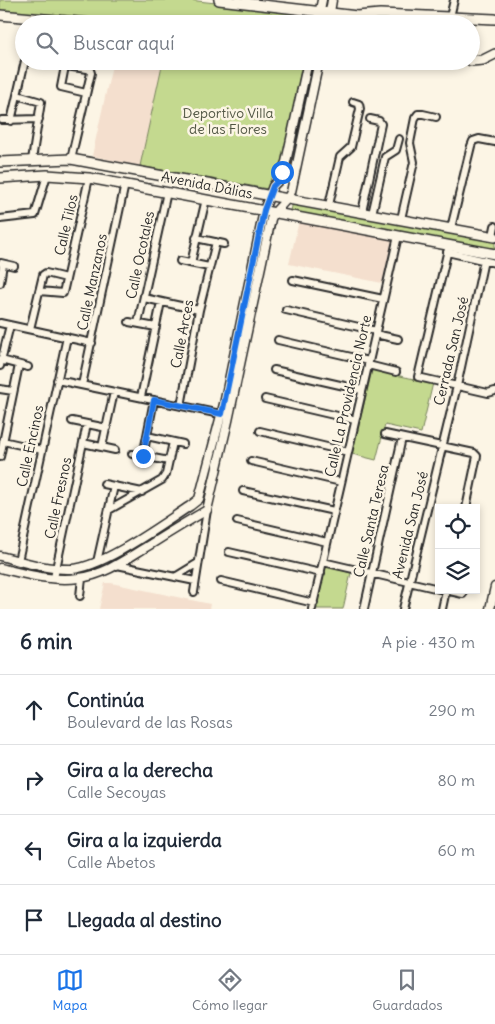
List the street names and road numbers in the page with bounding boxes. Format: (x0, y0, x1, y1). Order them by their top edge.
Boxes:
street label: Avenida Dálias (160, 167, 254, 203)
street label: Calle Tilos (50, 193, 82, 257)
street label: Calle Ocotales (122, 209, 158, 301)
street label: Calle Manzanos (73, 232, 111, 332)
street label: Cerrada San José (430, 295, 472, 407)
street label: Calle Arces (167, 298, 197, 370)
street label: Calle La Providencia Norte (321, 313, 375, 479)
street label: Calle Encinos (13, 403, 47, 489)
street label: Calle Fresnos (41, 455, 75, 541)
street label: Calle Santa Teresa (349, 463, 393, 579)
street label: Avenida San José (388, 469, 432, 581)

